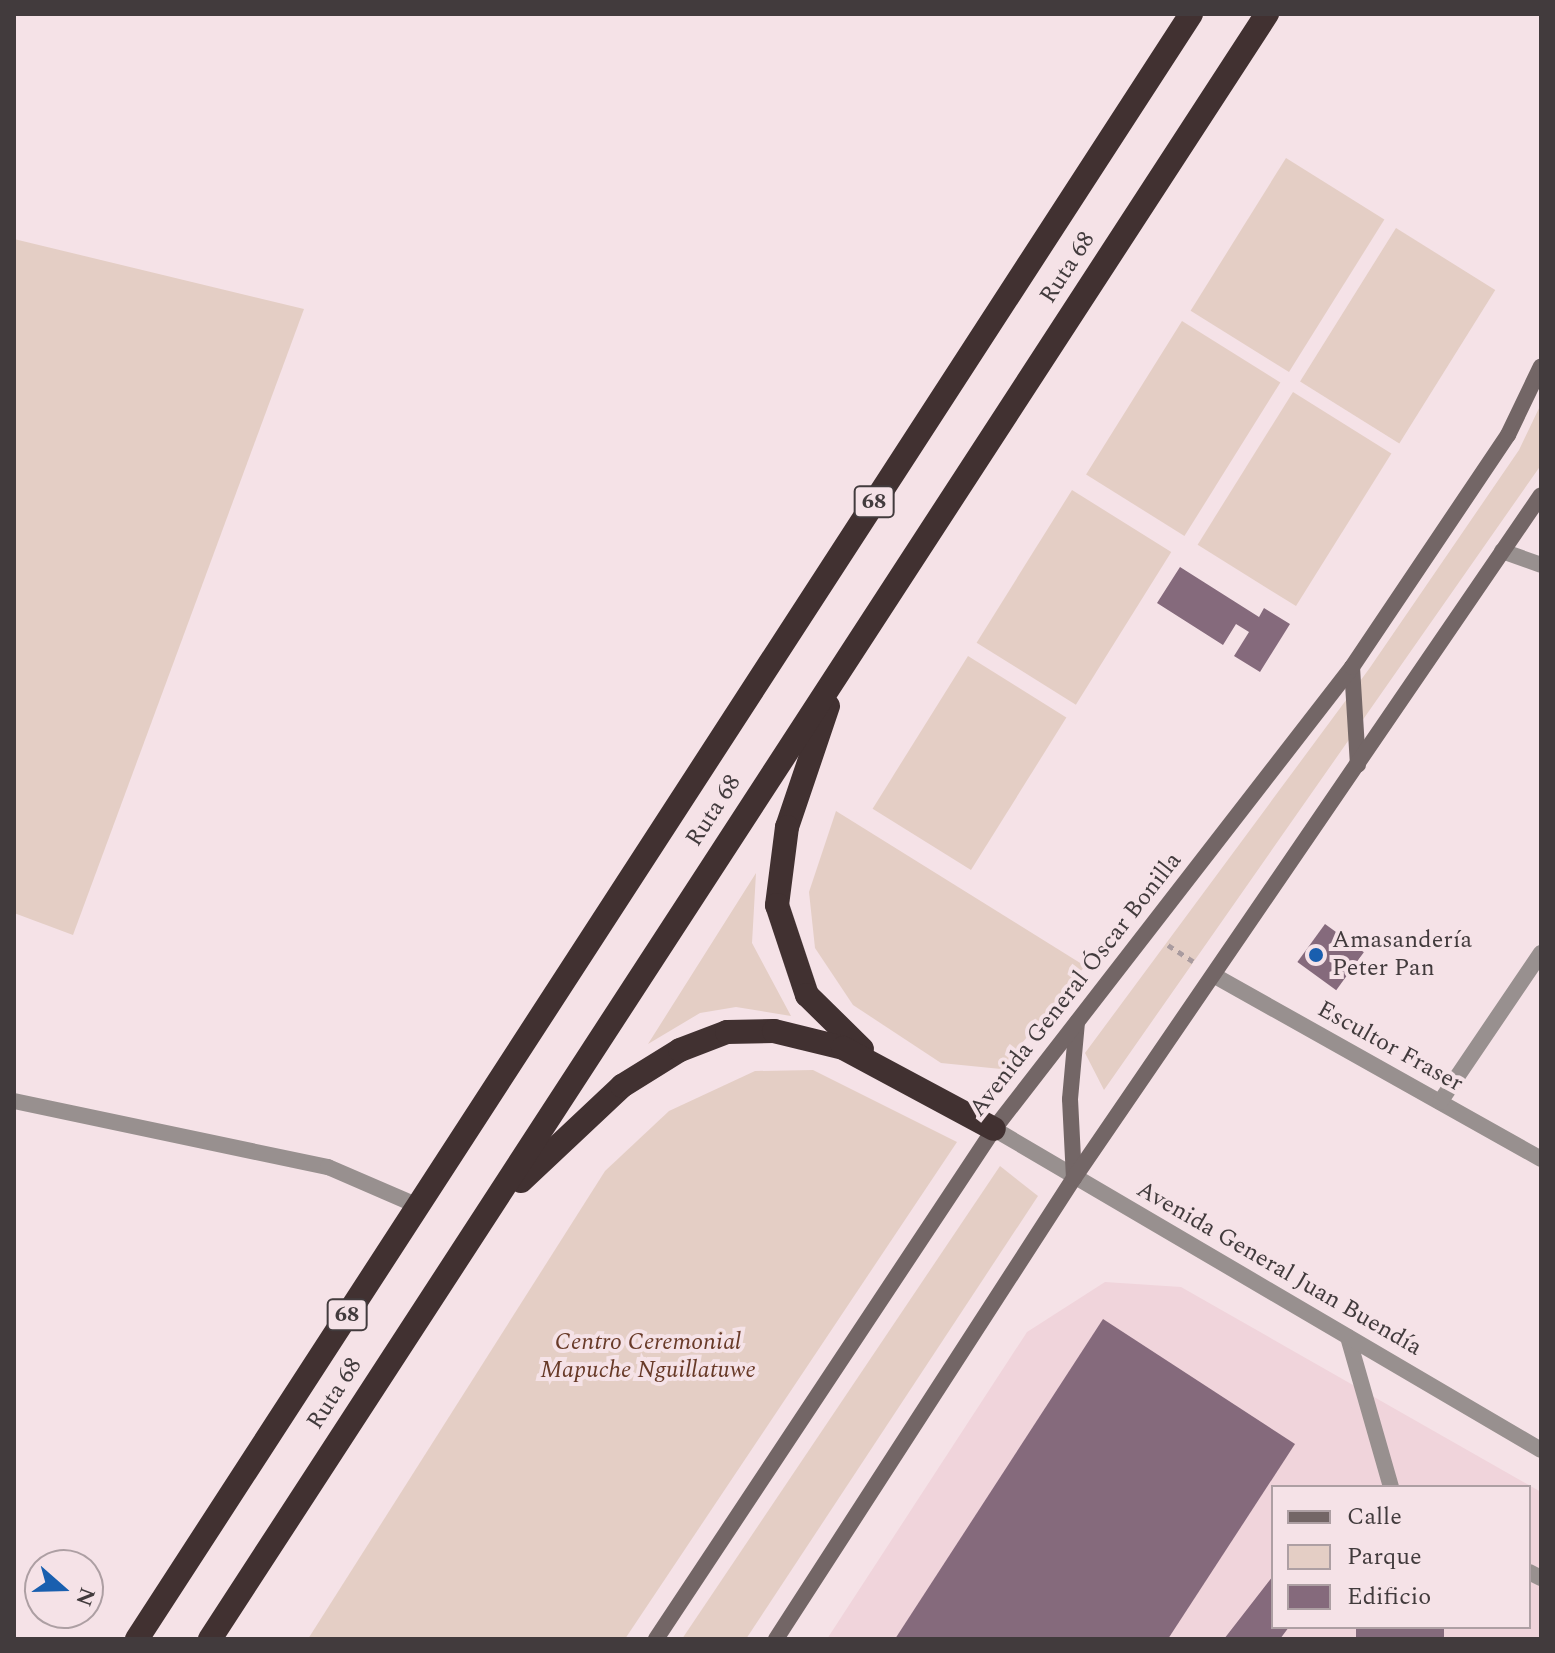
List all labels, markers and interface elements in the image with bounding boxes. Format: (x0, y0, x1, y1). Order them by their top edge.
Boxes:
street label: Ruta 68 (1034, 227, 1102, 309)
road number: 68 (852, 484, 896, 520)
street label: Ruta 68 (680, 770, 748, 852)
street label: Avenida General Óscar Bonilla (964, 847, 1188, 1123)
place label: Amasandería Peter Pan (1332, 927, 1472, 983)
marker: Amasandería Peter Pan (1307, 946, 1325, 964)
street label: Escultor Fraser (1312, 995, 1468, 1099)
street label: Avenida General Juan Buendía (1131, 1175, 1427, 1363)
road number: 68 (325, 1297, 369, 1333)
park label: Centro Ceremonial Mapuche Nguillatuwe (540, 1329, 756, 1385)
street label: Ruta 68 (301, 1353, 369, 1435)
legend (1271, 1485, 1531, 1629)
text: Calle (1347, 1499, 1402, 1535)
text: Parque (1347, 1539, 1422, 1575)
north arrow (24, 1549, 104, 1629)
text: Edificio (1347, 1579, 1431, 1615)
text: N (67, 1583, 104, 1611)

